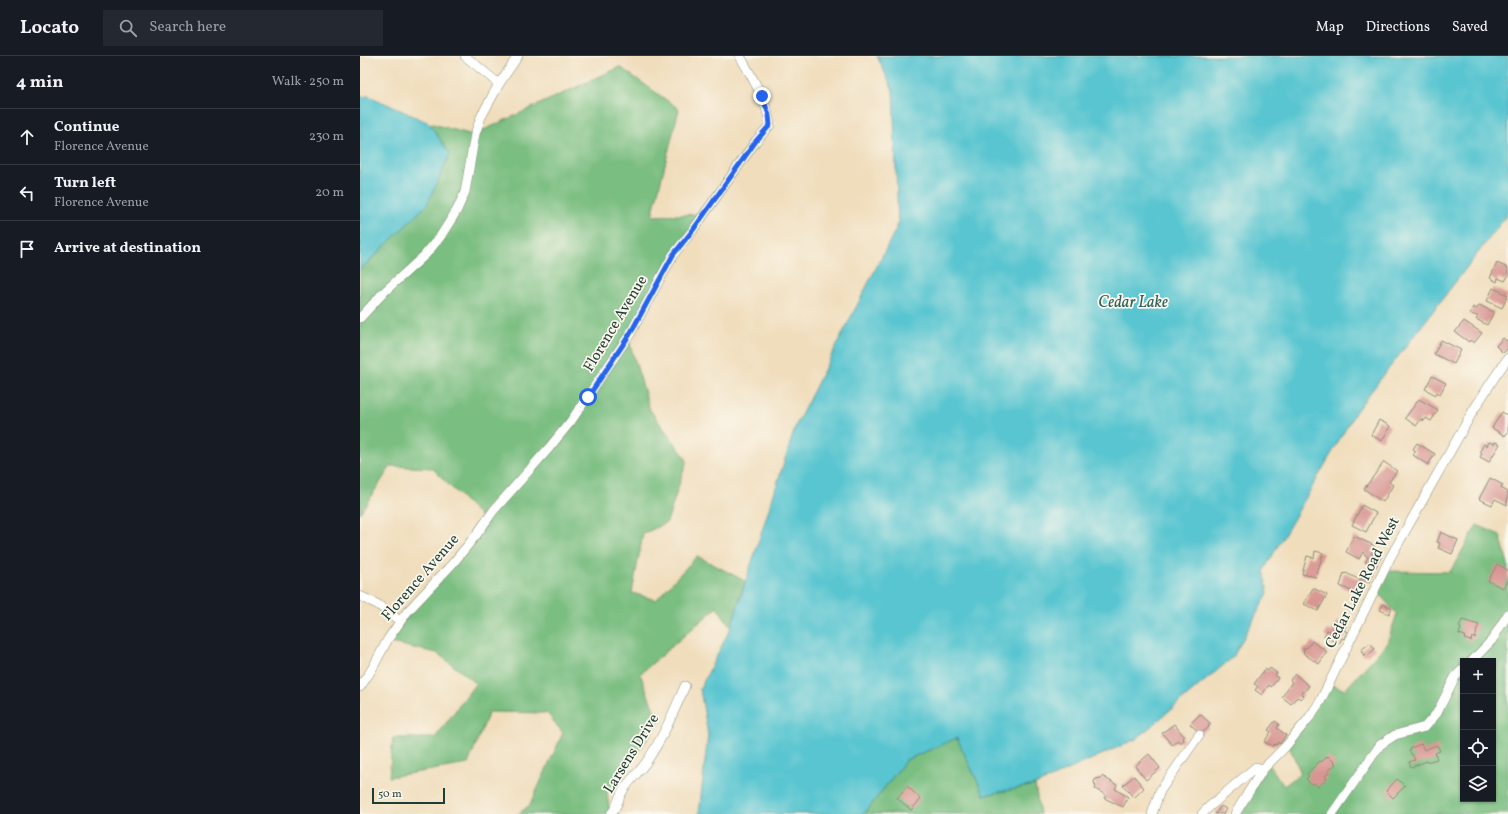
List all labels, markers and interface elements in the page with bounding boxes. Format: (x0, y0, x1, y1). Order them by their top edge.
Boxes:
search box (103, 10, 383, 46)
text: Locato (20, 15, 79, 41)
icon: search (117, 17, 139, 39)
text: Search here (149, 17, 226, 38)
text: Map (1316, 18, 1344, 37)
text: Directions (1366, 18, 1430, 37)
text: Saved (1452, 18, 1488, 37)
text: 4 min (16, 71, 63, 94)
text: Walk · 250 m (272, 73, 344, 91)
route end (753, 87, 771, 105)
text: Continue (54, 117, 119, 138)
icon: ahead (16, 126, 38, 148)
text: 230 m (309, 128, 344, 146)
text: Florence Avenue (54, 138, 149, 156)
text: Turn left (54, 173, 116, 194)
icon: left (16, 182, 38, 204)
text: 20 m (315, 184, 344, 202)
text: Florence Avenue (54, 194, 149, 212)
icon: arrive (16, 238, 38, 260)
text: Arrive at destination (54, 238, 201, 259)
street label: Florence Avenue (579, 272, 653, 376)
water label: Cedar Lake (1098, 292, 1168, 314)
route start (579, 388, 597, 406)
street label: Cedar Lake Road West (1321, 514, 1405, 652)
street label: Florence Avenue (377, 530, 465, 626)
map controls (1460, 658, 1496, 802)
button: + (1460, 658, 1496, 694)
button: − (1460, 694, 1496, 730)
street label: Larsens Drive (599, 710, 665, 798)
button: locate (1460, 730, 1496, 766)
button: layers (1460, 766, 1496, 802)
scale bar (372, 786, 445, 805)
text: 50 m (378, 787, 402, 802)

